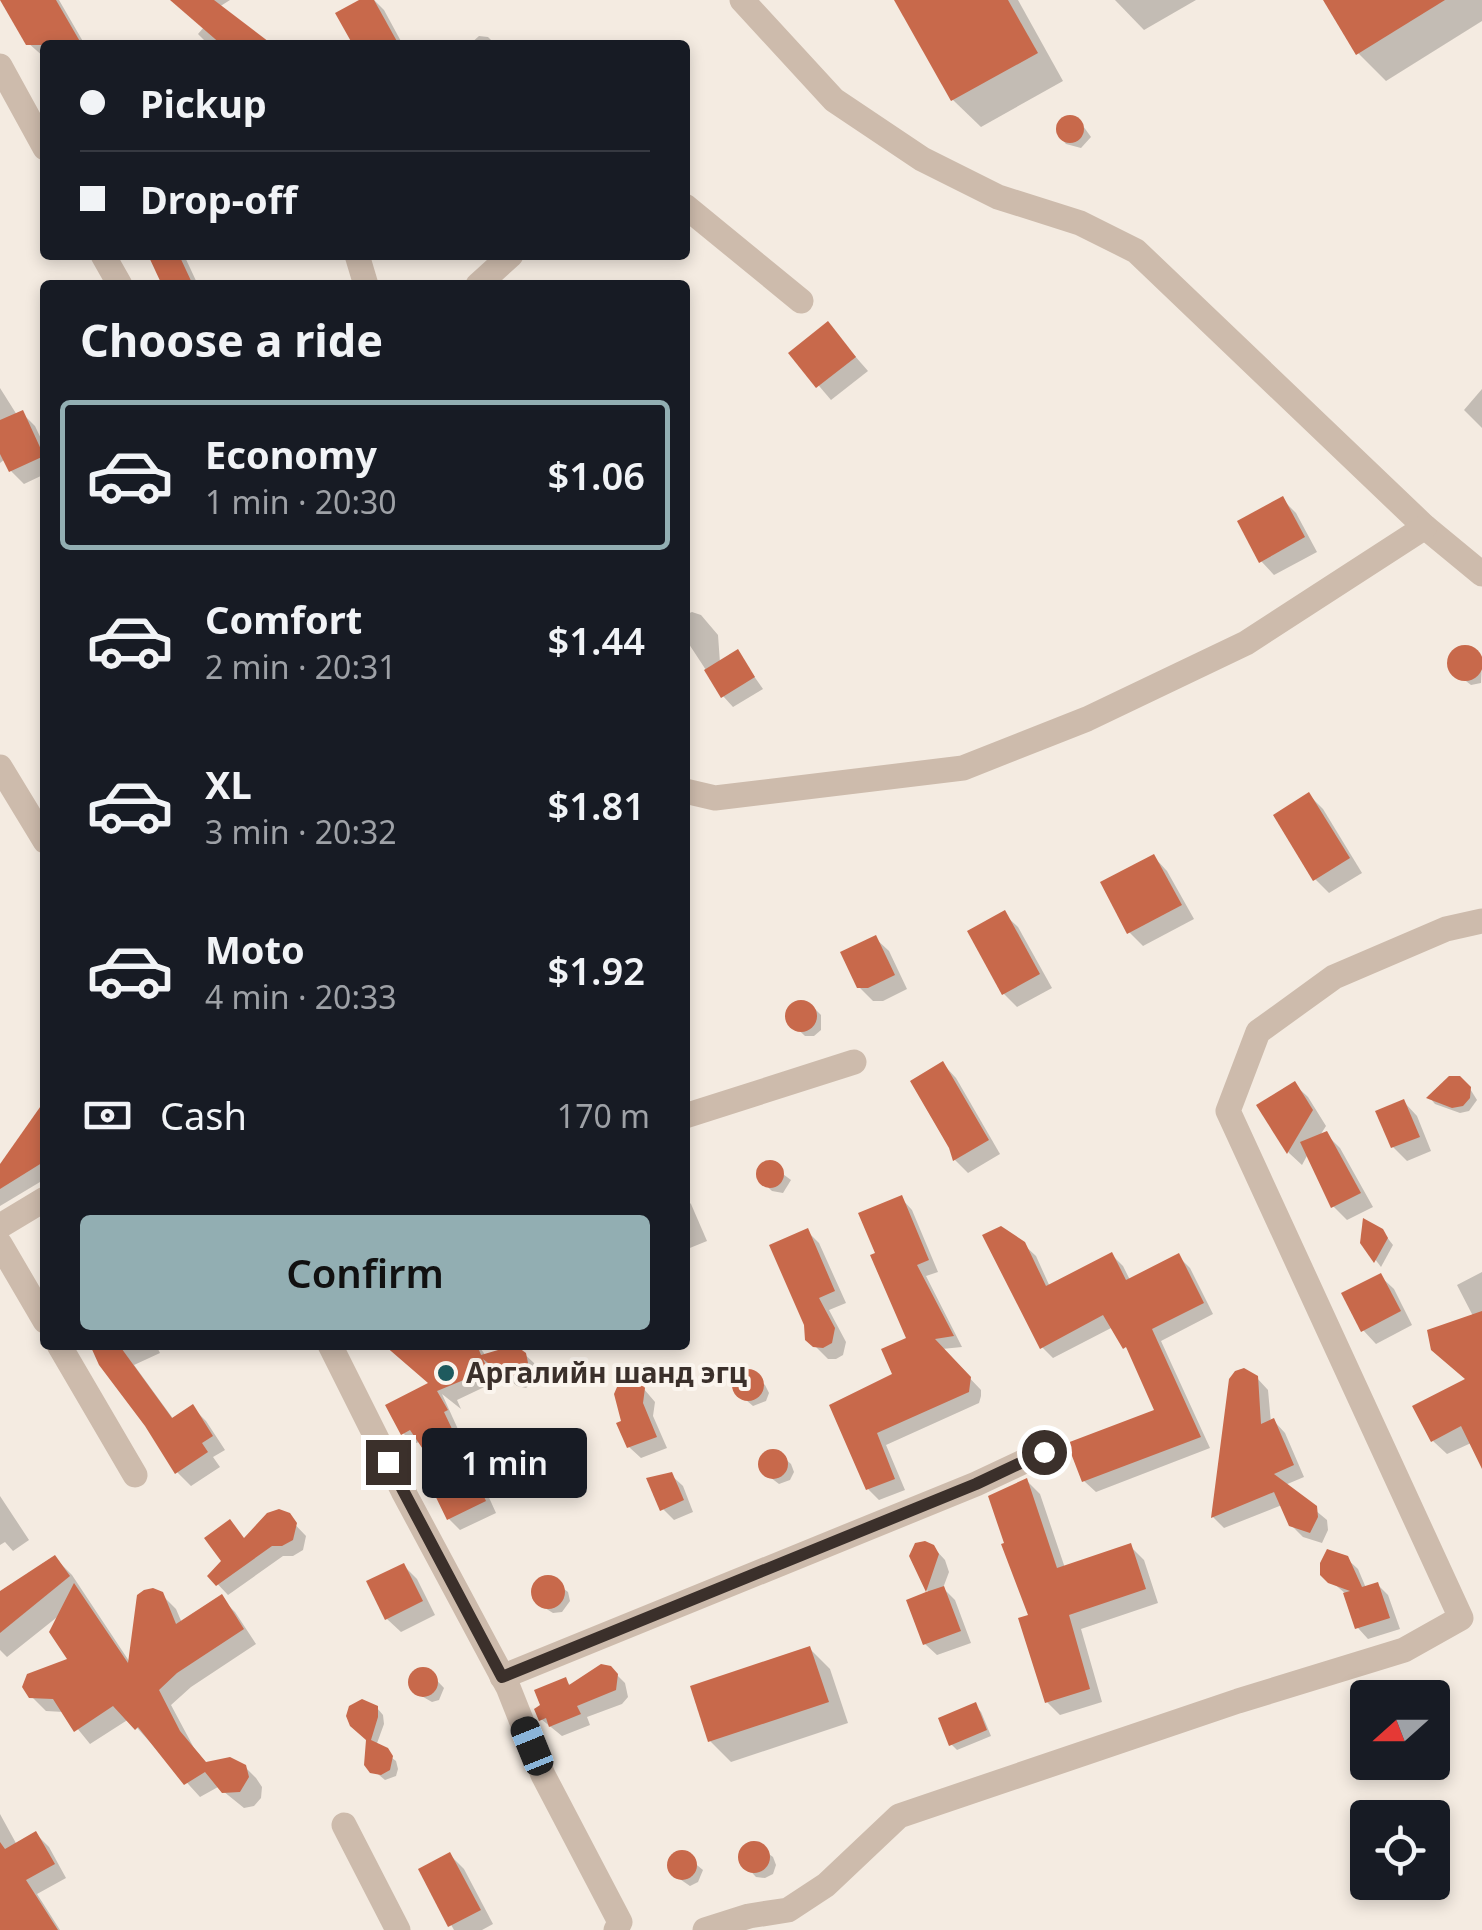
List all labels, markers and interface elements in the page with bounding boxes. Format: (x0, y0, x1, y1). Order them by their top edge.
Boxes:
text: Pickup (140, 77, 267, 129)
text: Drop-off (140, 173, 297, 225)
text: Choose a ride (80, 309, 383, 370)
text: Economy (205, 428, 377, 480)
icon: car (85, 430, 175, 520)
text: $1.06 (548, 449, 645, 501)
text: 1 min · 20:30 (205, 480, 397, 523)
text: Comfort (205, 593, 362, 645)
icon: car (85, 595, 175, 685)
text: $1.44 (548, 614, 645, 666)
text: 2 min · 20:31 (205, 645, 397, 688)
text: XL (205, 758, 252, 810)
icon: car (85, 760, 175, 850)
text: $1.81 (548, 779, 645, 831)
text: 3 min · 20:32 (205, 810, 397, 853)
text: Moto (205, 923, 305, 975)
icon: car (85, 925, 175, 1015)
text: $1.92 (548, 944, 645, 996)
text: 4 min · 20:33 (205, 975, 397, 1018)
icon: cash (80, 1088, 135, 1143)
text: Cash (160, 1089, 247, 1141)
text: 170 m (557, 1094, 650, 1137)
button: Confirm (80, 1215, 650, 1330)
place label: Аргалийн шанд эгц (466, 1353, 747, 1391)
marker: Аргалийн шанд эгц (435, 1362, 457, 1384)
callout: 1 min (423, 1427, 588, 1497)
route start (1022, 1430, 1067, 1475)
route end (366, 1440, 411, 1485)
text: 1 min (461, 1441, 548, 1484)
north arrow (1350, 1680, 1450, 1780)
map controls (1350, 1680, 1450, 1900)
car (507, 1713, 557, 1779)
button: locate (1350, 1800, 1450, 1900)

